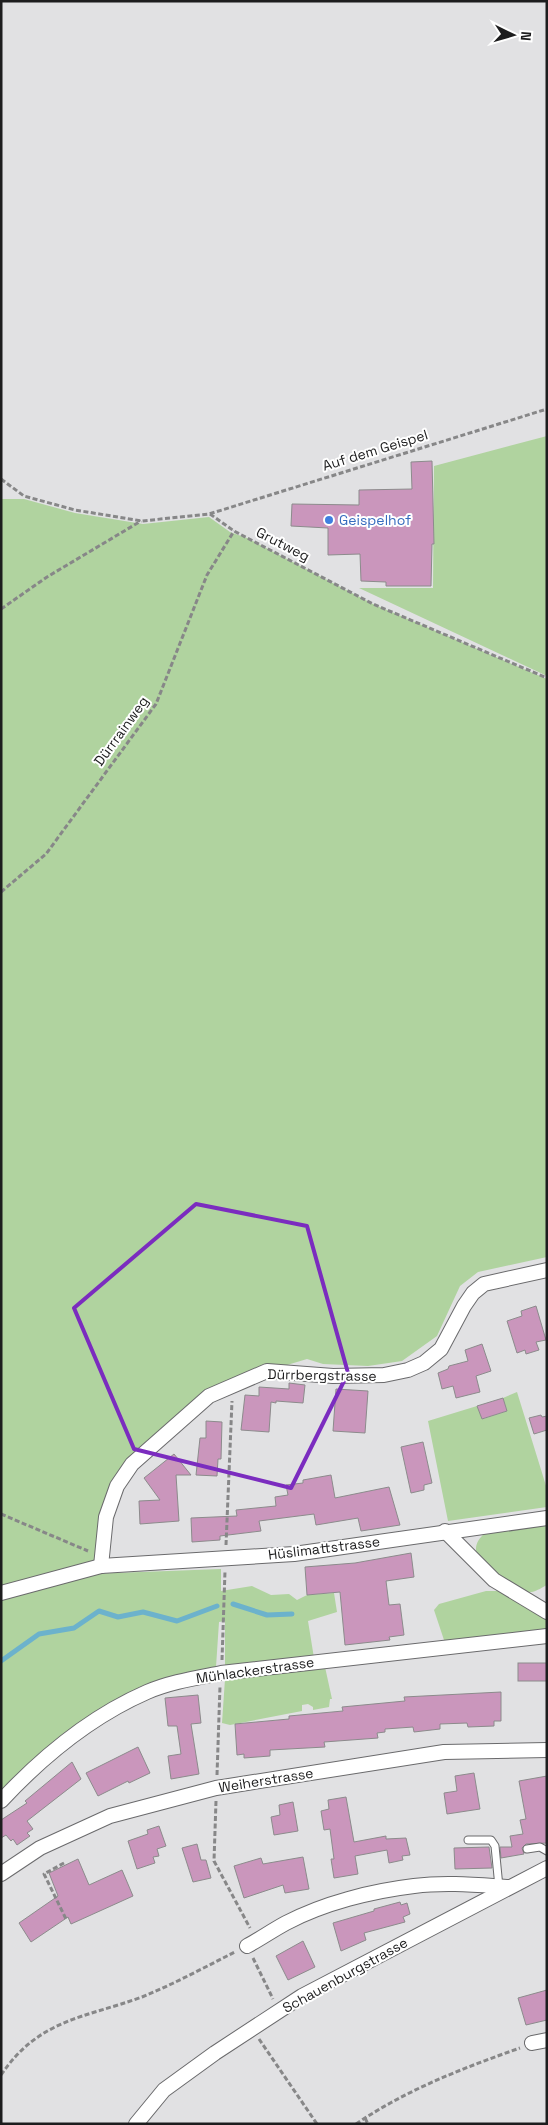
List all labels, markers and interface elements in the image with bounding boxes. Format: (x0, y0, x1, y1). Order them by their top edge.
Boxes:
north arrow (488, 10, 538, 60)
text: N (517, 31, 535, 42)
street label: Auf dem Geispel (320, 425, 430, 475)
place label: Geispelhof (339, 511, 411, 529)
marker: Geispelhof (323, 514, 335, 526)
street label: Grutweg (253, 523, 313, 565)
street label: Dürrrainweg (90, 693, 152, 769)
street label: Dürrbergstrasse (267, 1365, 377, 1385)
street label: Hüslimattstrasse (267, 1532, 381, 1564)
street label: Mühlackerstrasse (195, 1653, 315, 1687)
street label: Weiherstrasse (217, 1764, 315, 1796)
street label: Schauenburgstrasse (279, 1933, 411, 2017)

